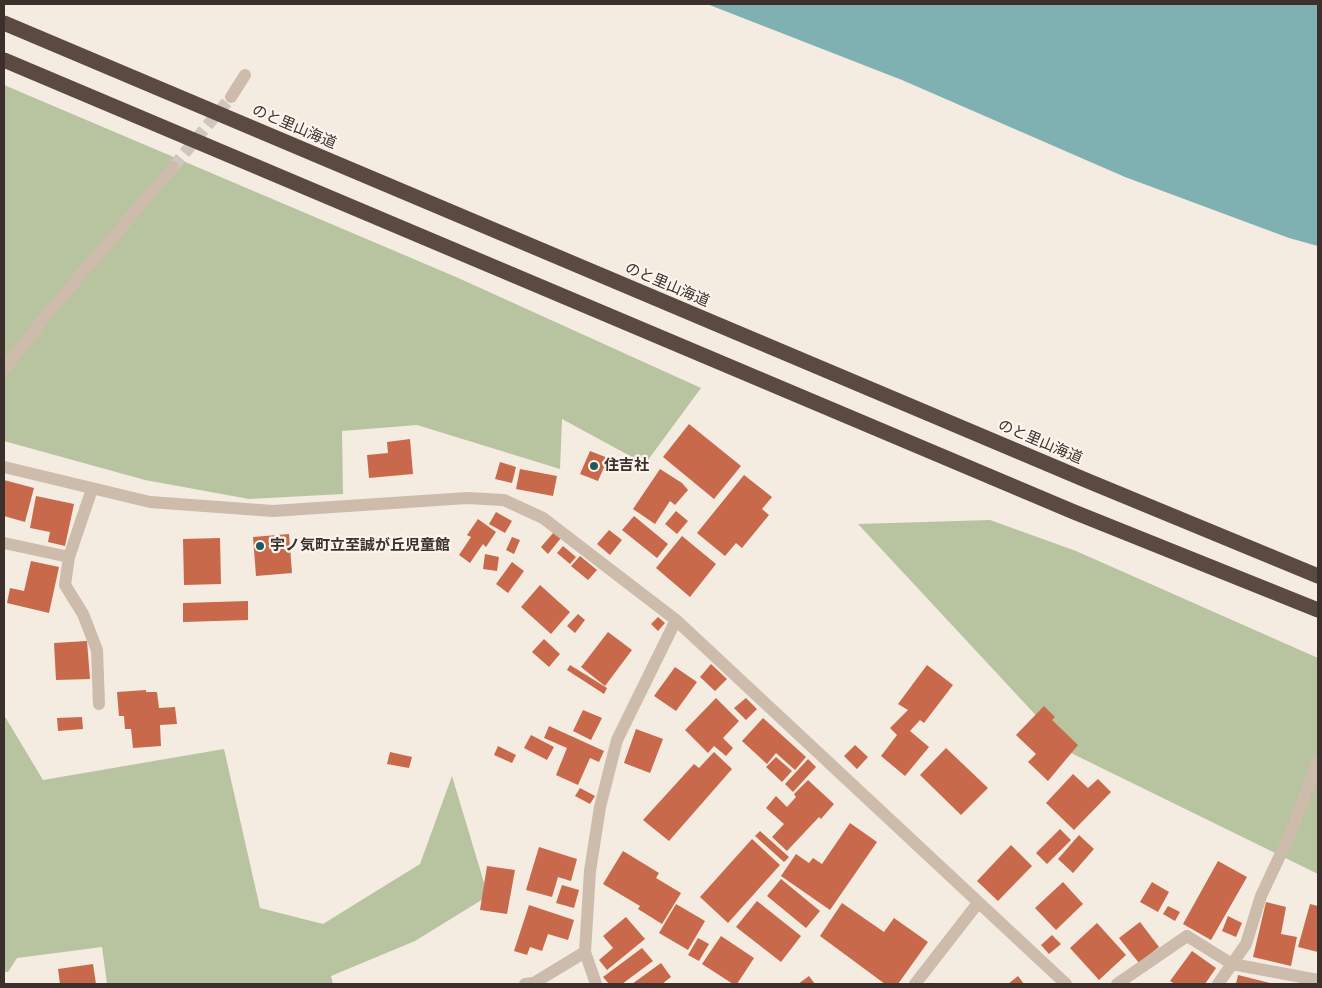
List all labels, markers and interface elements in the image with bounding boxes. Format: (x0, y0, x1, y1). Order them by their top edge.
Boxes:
street label: のと里山海道 (249, 101, 339, 153)
street label: のと里山海道 (622, 259, 712, 311)
street label: のと里山海道 (995, 416, 1085, 468)
place label: 住吉社 (604, 457, 649, 475)
marker: 住吉社 (588, 460, 600, 472)
place label: 宇ノ気町立至誠が丘児童館 (270, 537, 450, 555)
marker: 宇ノ気町立至誠が丘児童館 (254, 540, 266, 552)

